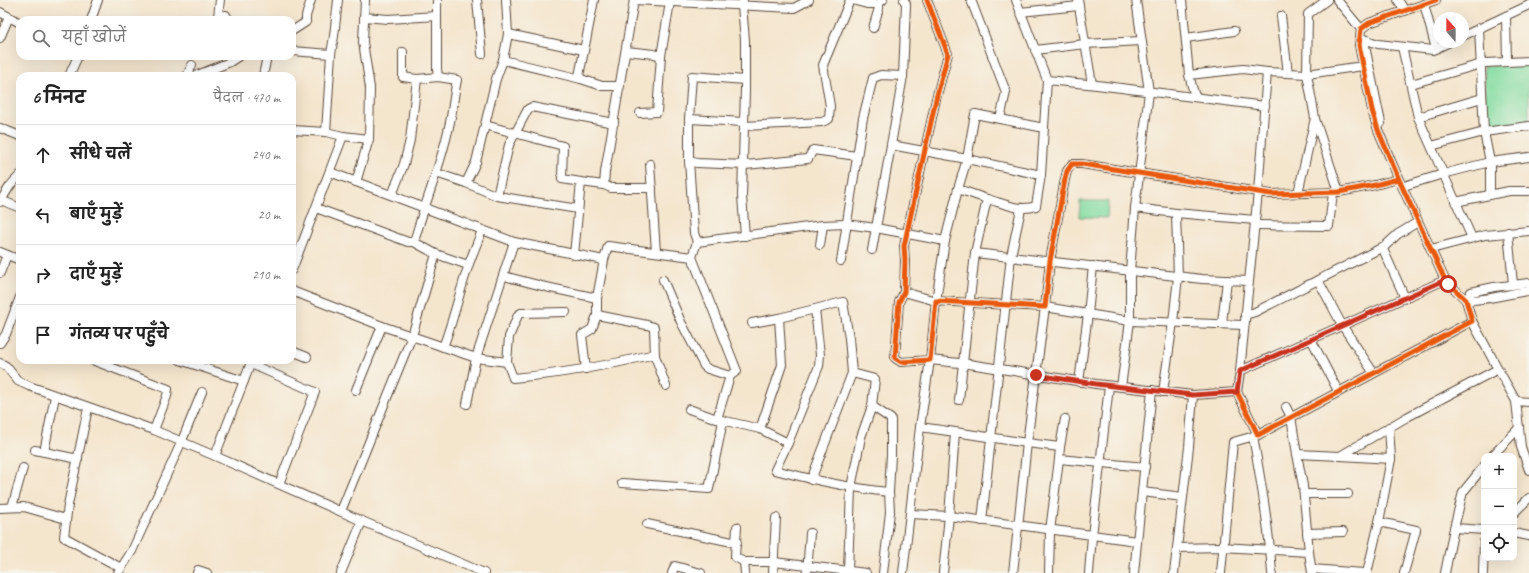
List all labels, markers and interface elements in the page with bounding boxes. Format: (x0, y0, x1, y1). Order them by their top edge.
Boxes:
north arrow (1433, 12, 1469, 48)
search box (16, 16, 296, 60)
icon: search (30, 27, 52, 49)
text: यहाँ खोजें (62, 28, 126, 47)
text: 6 मिनट (32, 87, 85, 108)
text: पैदल · 470 m (213, 90, 280, 106)
icon: ahead (32, 144, 54, 166)
text: सीधे चलें (70, 145, 131, 164)
text: 240 m (252, 147, 280, 163)
icon: left (32, 204, 54, 226)
text: बाएँ मुड़ें (70, 205, 122, 224)
text: 20 m (258, 207, 280, 223)
icon: right (32, 264, 54, 286)
text: दाएँ मुड़ें (70, 265, 122, 284)
text: 210 m (252, 267, 280, 283)
route start (1439, 275, 1457, 293)
icon: arrive (32, 324, 54, 346)
text: गंतव्य पर पहुँचे (70, 325, 168, 344)
route end (1027, 366, 1045, 384)
map controls (1481, 453, 1517, 561)
button: + (1481, 453, 1517, 489)
button: − (1481, 489, 1517, 525)
button: locate (1481, 525, 1517, 561)

